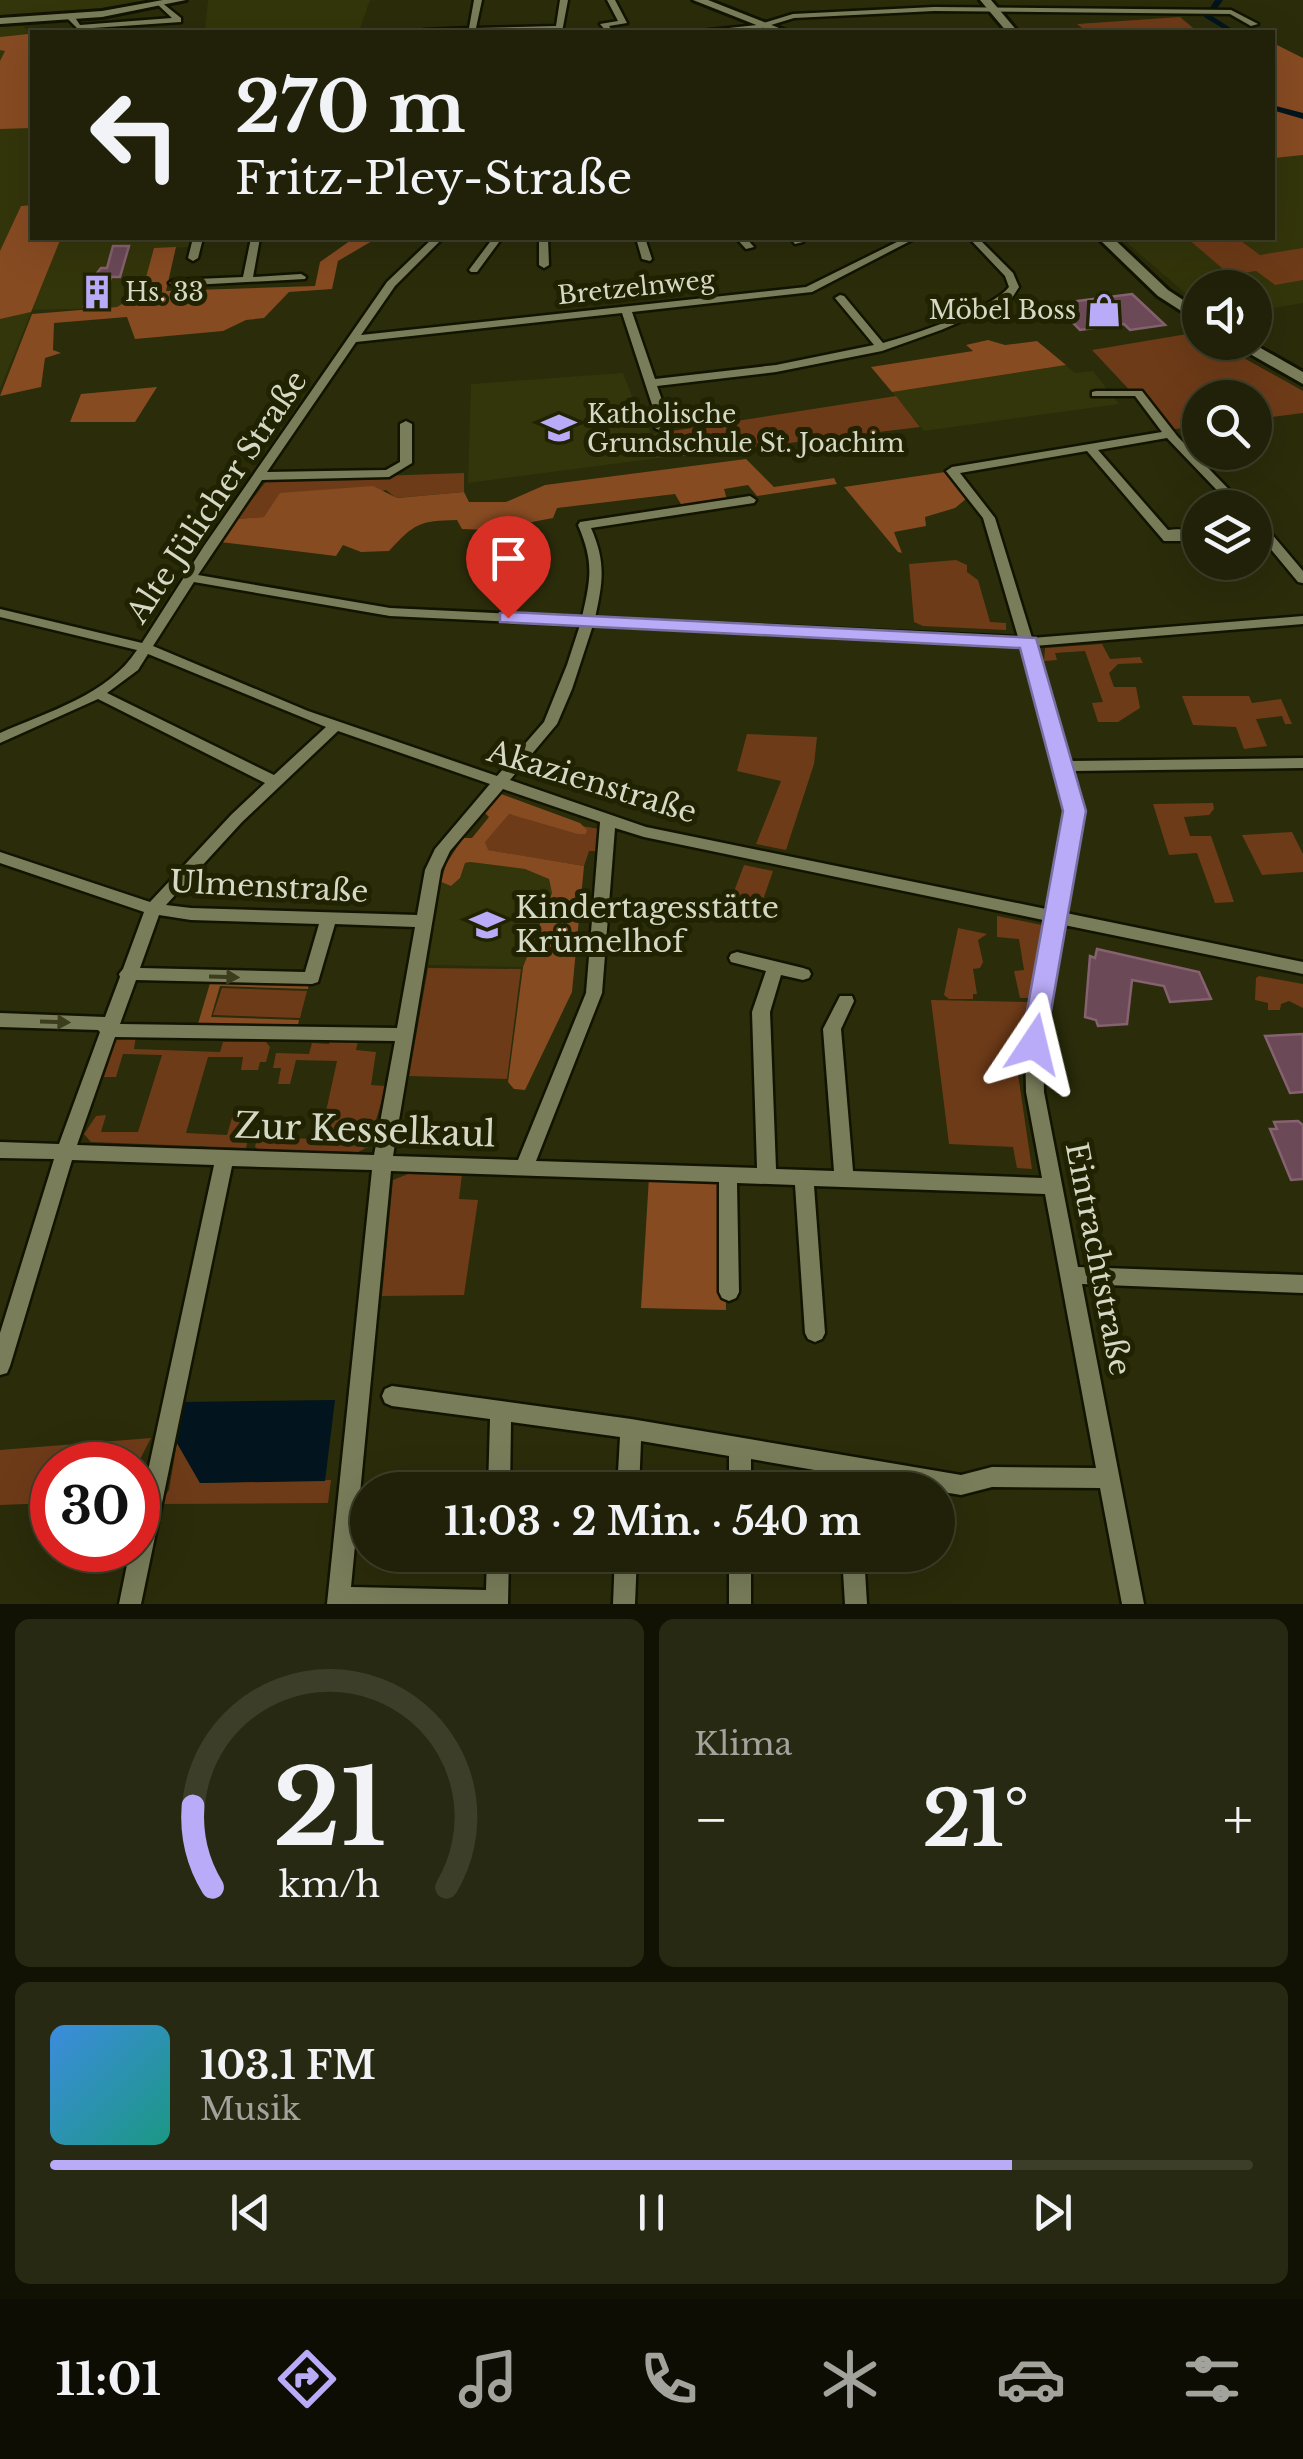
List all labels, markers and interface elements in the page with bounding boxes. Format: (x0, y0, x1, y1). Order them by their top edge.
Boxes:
text: 270 m (235, 64, 466, 151)
icon: left (70, 70, 200, 200)
text: Fritz-Pley-Straße (235, 150, 632, 206)
street label: Bretzelnweg (556, 264, 717, 311)
map controls (1182, 270, 1272, 580)
button: sound (1182, 270, 1272, 360)
building icon: Hs. 33 (78, 273, 116, 311)
place label: Hs. 33 (125, 277, 204, 308)
shop icon: Möbel Boss (1085, 291, 1123, 329)
place label: Möbel Boss (929, 295, 1076, 326)
street label: Alte Jülicher Straße (118, 363, 315, 631)
button: search (1182, 380, 1272, 470)
place label: Katholische Grundschule St. Joachim (587, 399, 905, 459)
school or university icon: Katholische Grundschule St. Joachim (540, 409, 578, 447)
button: layers (1182, 490, 1272, 580)
pin (466, 516, 551, 619)
icon: arrive (481, 531, 536, 586)
street label: Akazienstraße (482, 732, 701, 831)
street label: Ulmenstraße (169, 863, 369, 910)
place label: Kindertagesstätte Krümelhof (515, 889, 779, 960)
school or university icon: Kindertagesstätte Krümelhof (468, 906, 506, 944)
one-way arrow (209, 969, 241, 985)
position arrow (982, 992, 1086, 1096)
one-way arrow (39, 1014, 71, 1030)
street label: Zur Kesselkaul (234, 1103, 496, 1156)
street label: Eintrachtstraße (1058, 1139, 1139, 1379)
speed limit sign: 30 (30, 1442, 160, 1572)
text: 11:03 · 2 Min. · 540 m (444, 1498, 861, 1545)
text: Klima (694, 1724, 792, 1764)
text: 21 (273, 1744, 386, 1873)
text: 21° (923, 1773, 1029, 1866)
text: − (694, 1786, 729, 1854)
text: + (1223, 1786, 1253, 1854)
text: km/h (279, 1862, 380, 1907)
text: 103.1 FM (200, 2042, 376, 2089)
text: Musik (200, 2089, 301, 2129)
icon: previous (223, 2185, 278, 2240)
icon: pause (624, 2185, 679, 2240)
icon: next (1025, 2185, 1080, 2240)
icon: directions (272, 2344, 342, 2414)
icon: music (453, 2344, 523, 2414)
icon: phone (634, 2344, 704, 2414)
icon: climate (815, 2344, 885, 2414)
icon: car (996, 2344, 1066, 2414)
icon: filters (1177, 2344, 1247, 2414)
text: 11:01 (56, 2351, 161, 2407)

